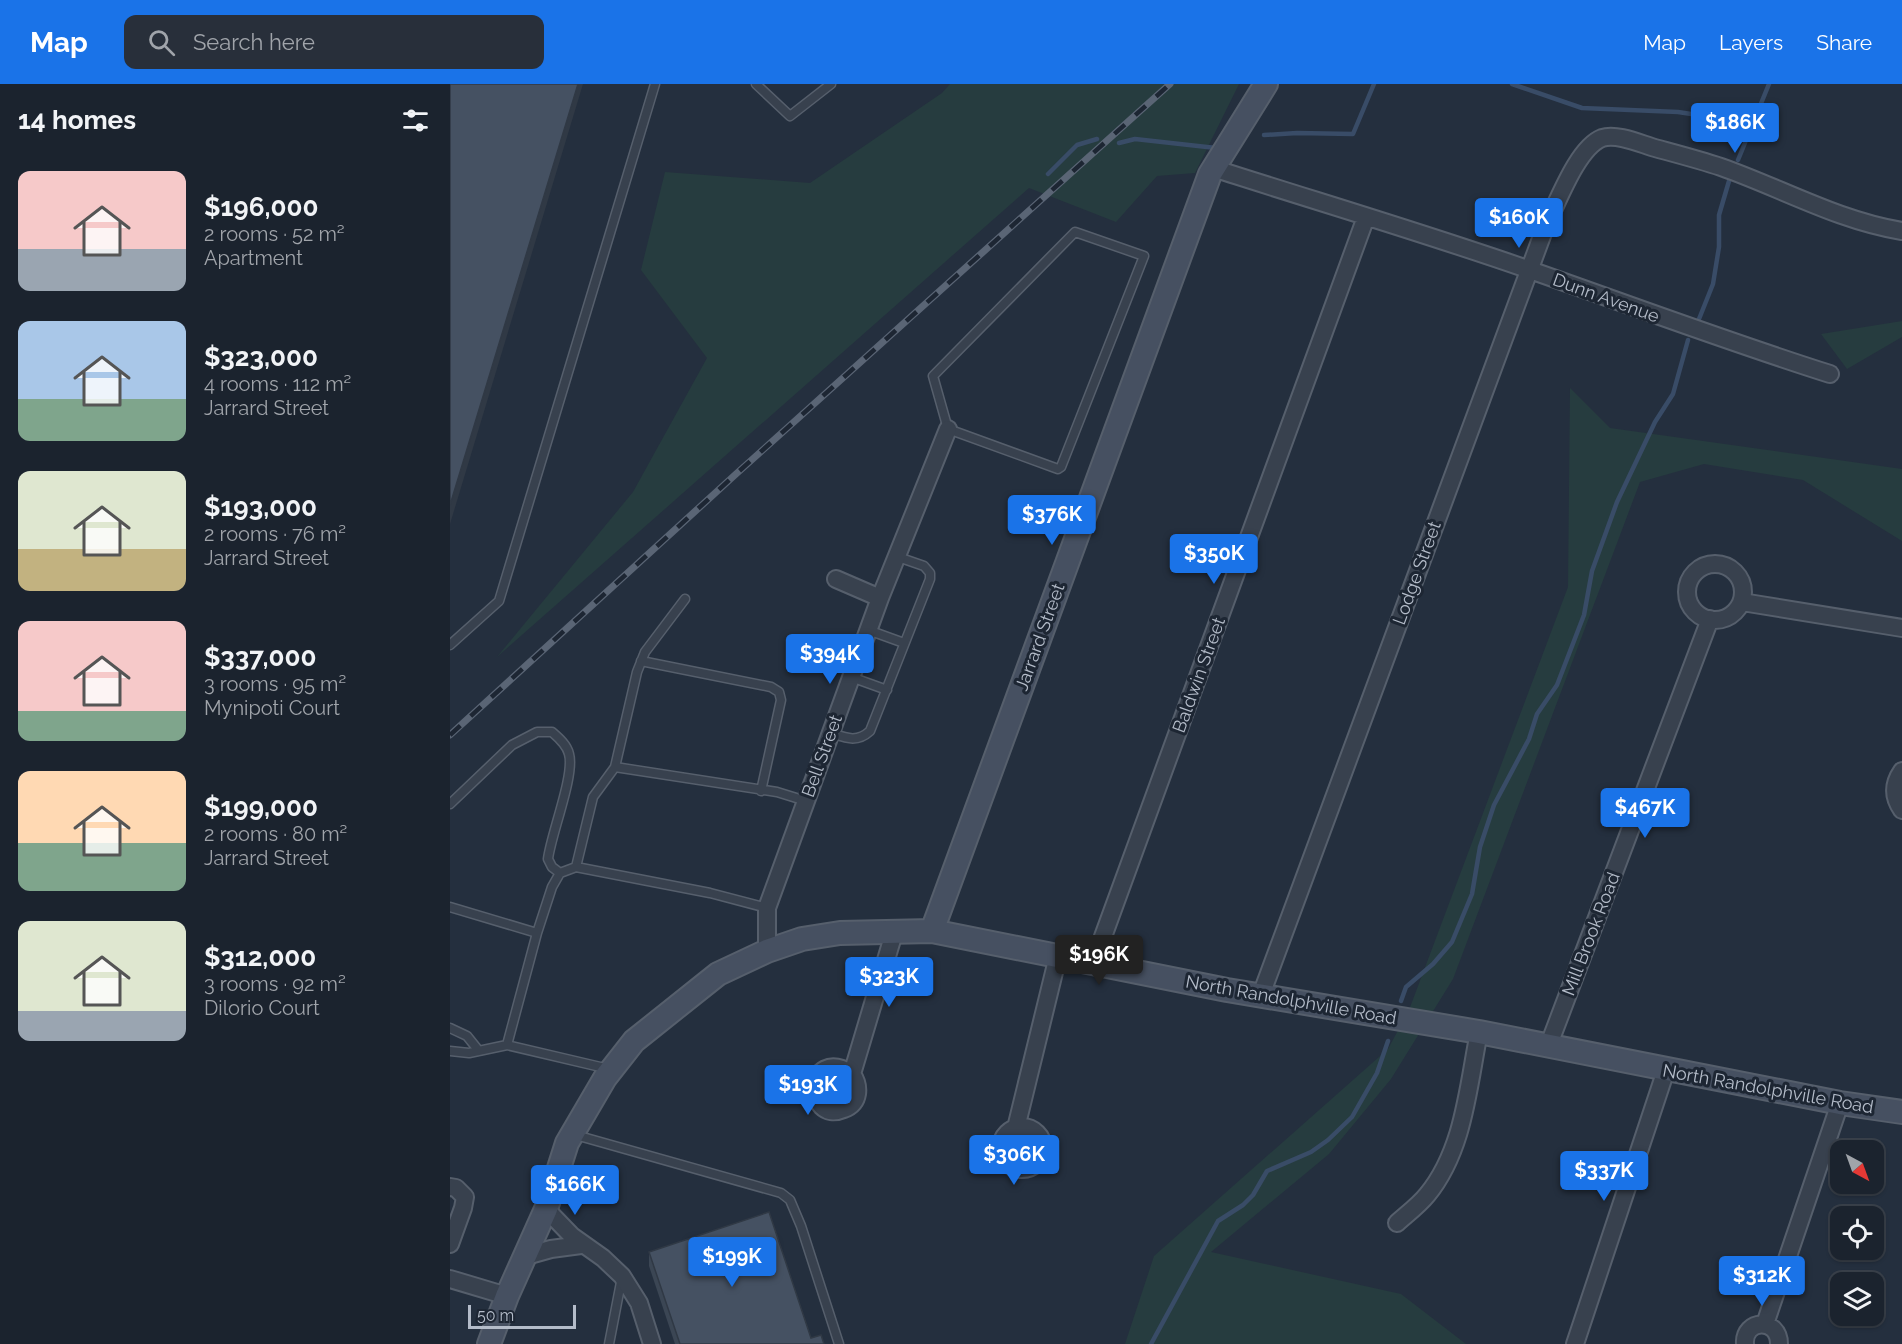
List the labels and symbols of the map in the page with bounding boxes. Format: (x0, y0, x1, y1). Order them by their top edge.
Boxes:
pin: $186K (1693, 103, 1777, 154)
pin: $160K (1477, 198, 1561, 249)
street label: Dunn Avenue (1550, 269, 1663, 327)
pin: $376K (1010, 495, 1094, 546)
street label: Lodge Street (1388, 518, 1445, 627)
pin: $350K (1172, 534, 1256, 585)
street label: Jarrard Street (1010, 580, 1069, 693)
street label: Baldwin Street (1168, 614, 1229, 735)
pin: $394K (788, 634, 872, 685)
street label: Bell Street (797, 712, 846, 800)
pin: $467K (1603, 788, 1687, 839)
street label: Mill Brook Road (1557, 869, 1624, 998)
pin: $196K (1057, 935, 1141, 986)
pin: $323K (847, 957, 931, 1008)
street label: North Randolphville Road (1184, 971, 1398, 1028)
street label: North Randolphville Road (1661, 1060, 1875, 1117)
pin: $193K (766, 1065, 850, 1116)
pin: $306K (972, 1135, 1056, 1186)
north arrow (1830, 1140, 1884, 1194)
pin: $337K (1562, 1151, 1646, 1202)
pin: $166K (533, 1165, 617, 1216)
pin: $199K (690, 1237, 774, 1288)
pin: $312K (1720, 1256, 1804, 1307)
scale bar (468, 1302, 576, 1330)

